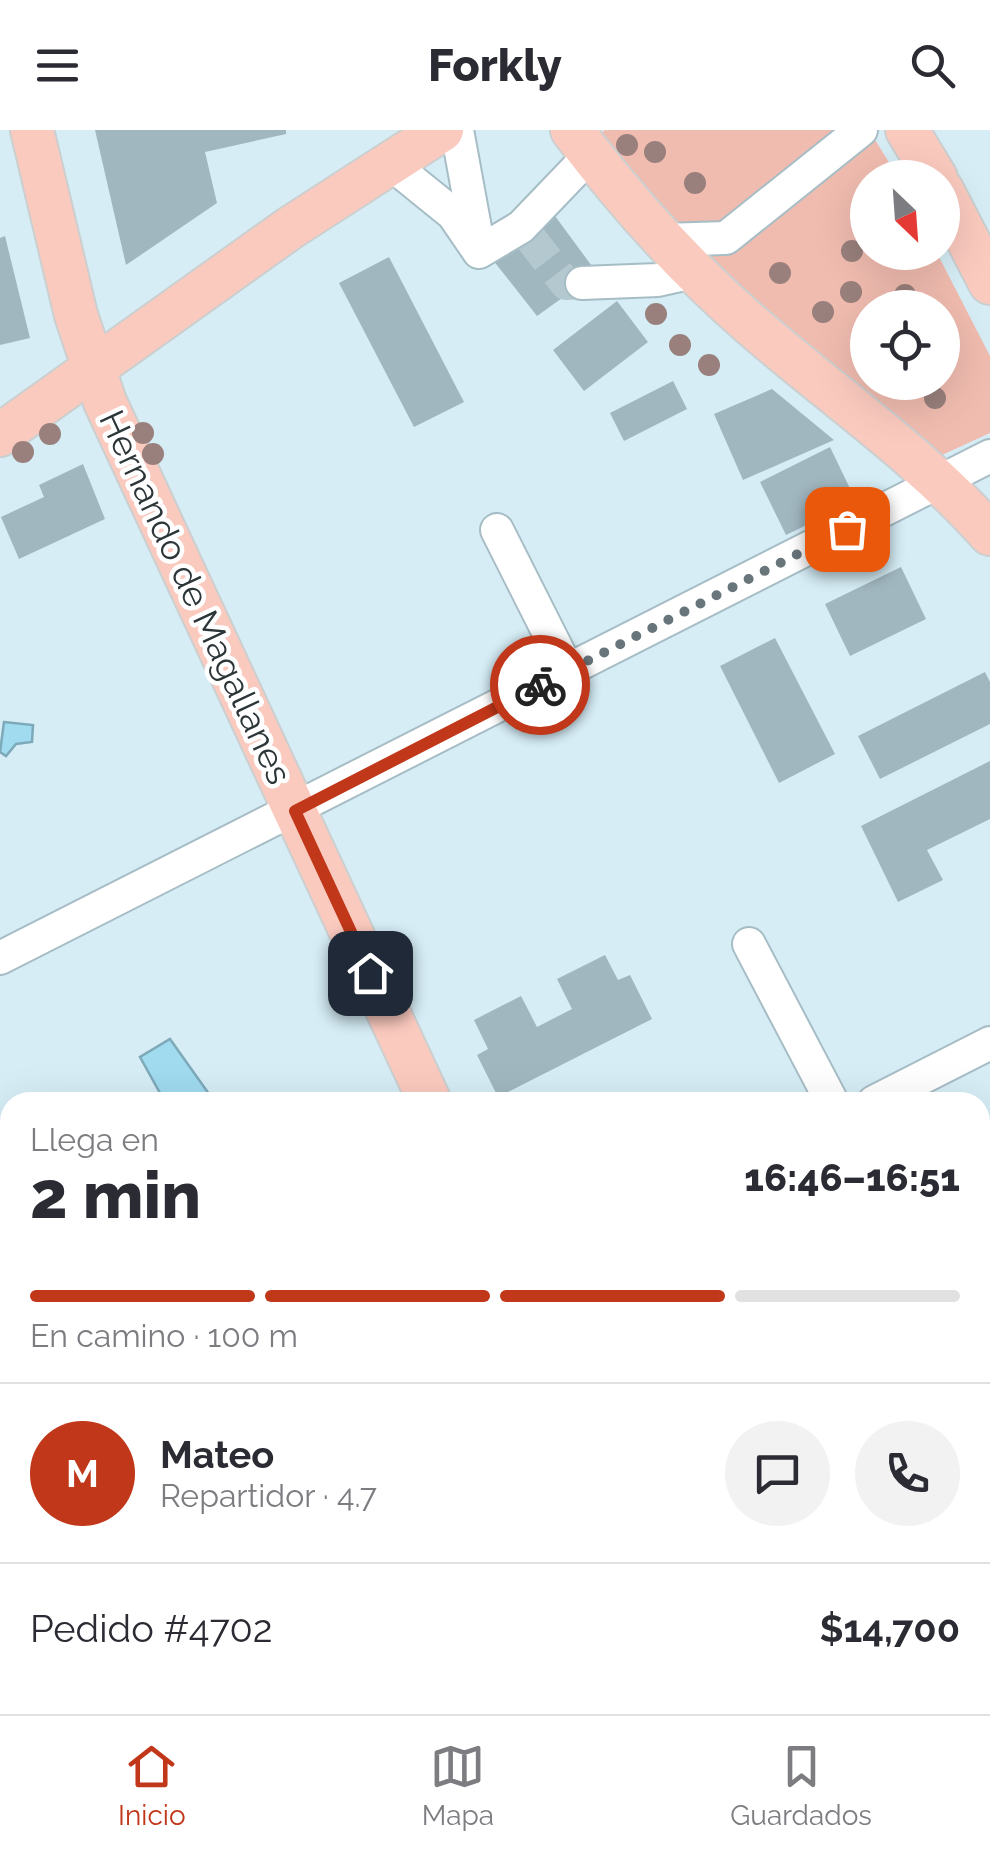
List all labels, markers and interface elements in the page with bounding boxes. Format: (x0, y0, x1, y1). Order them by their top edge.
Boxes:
icon: menu (30, 38, 85, 93)
icon: search (905, 38, 960, 93)
text: Forkly (428, 39, 562, 92)
north arrow (850, 160, 960, 270)
map controls (850, 160, 960, 400)
button: locate (850, 290, 960, 400)
street label: Hernando de Magallanes (91, 404, 301, 790)
pin (805, 487, 890, 572)
icon: bag (820, 502, 875, 557)
courier (490, 635, 590, 735)
icon: bike (513, 658, 568, 713)
pin (328, 931, 413, 1016)
icon: home (343, 946, 398, 1001)
text: Llega en (30, 1121, 159, 1158)
text: 16:46–16:51 (744, 1155, 960, 1200)
text: 2 min (30, 1157, 201, 1233)
text: En camino · 100 m (30, 1317, 298, 1354)
button: chat (725, 1421, 830, 1526)
button: phone (855, 1421, 960, 1526)
text: Mateo (160, 1432, 274, 1477)
text: M (66, 1451, 99, 1496)
text: Repartidor · 4.7 (160, 1477, 377, 1514)
text: Pedido #4702 (30, 1606, 273, 1651)
text: $14,700 (819, 1606, 960, 1651)
tab: Inicio (118, 1739, 186, 1832)
tab: Mapa (422, 1739, 494, 1832)
tab: Guardados (730, 1739, 872, 1832)

